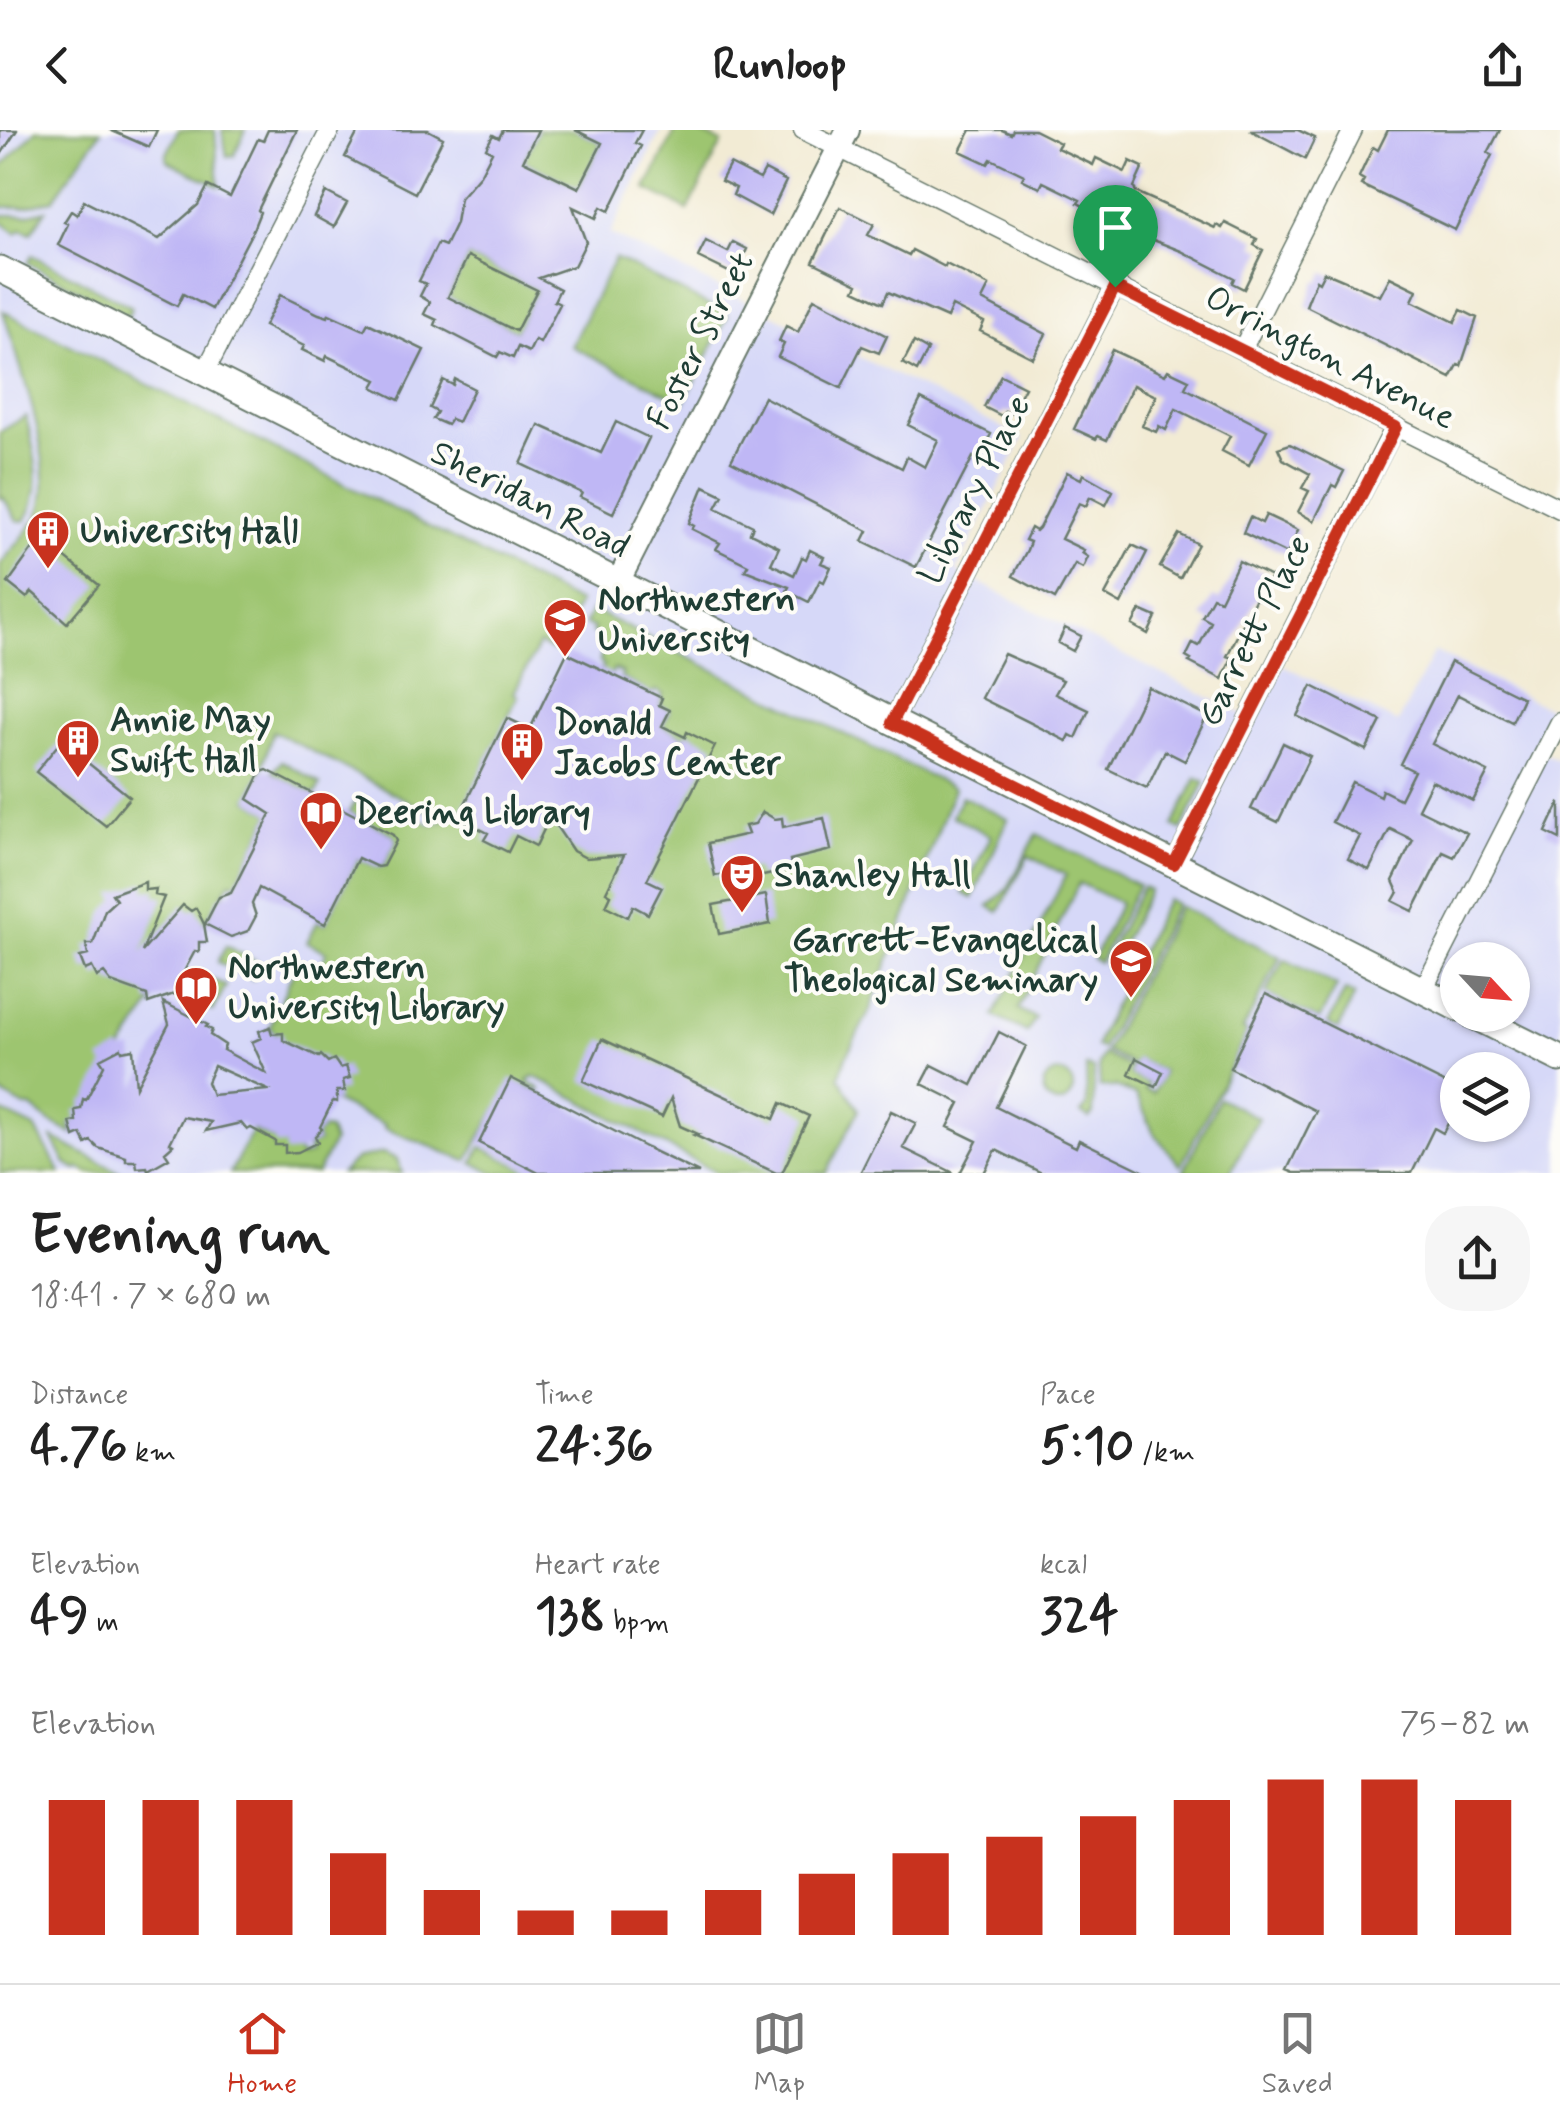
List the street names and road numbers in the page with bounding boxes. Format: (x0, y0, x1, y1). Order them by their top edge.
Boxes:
street label: Foster Street (637, 244, 765, 438)
street label: Orrington Avenue (1197, 275, 1463, 441)
street label: Library Place (908, 388, 1042, 592)
street label: Sheridan Road (423, 430, 637, 570)
street label: Garrett Place (1187, 528, 1323, 734)

